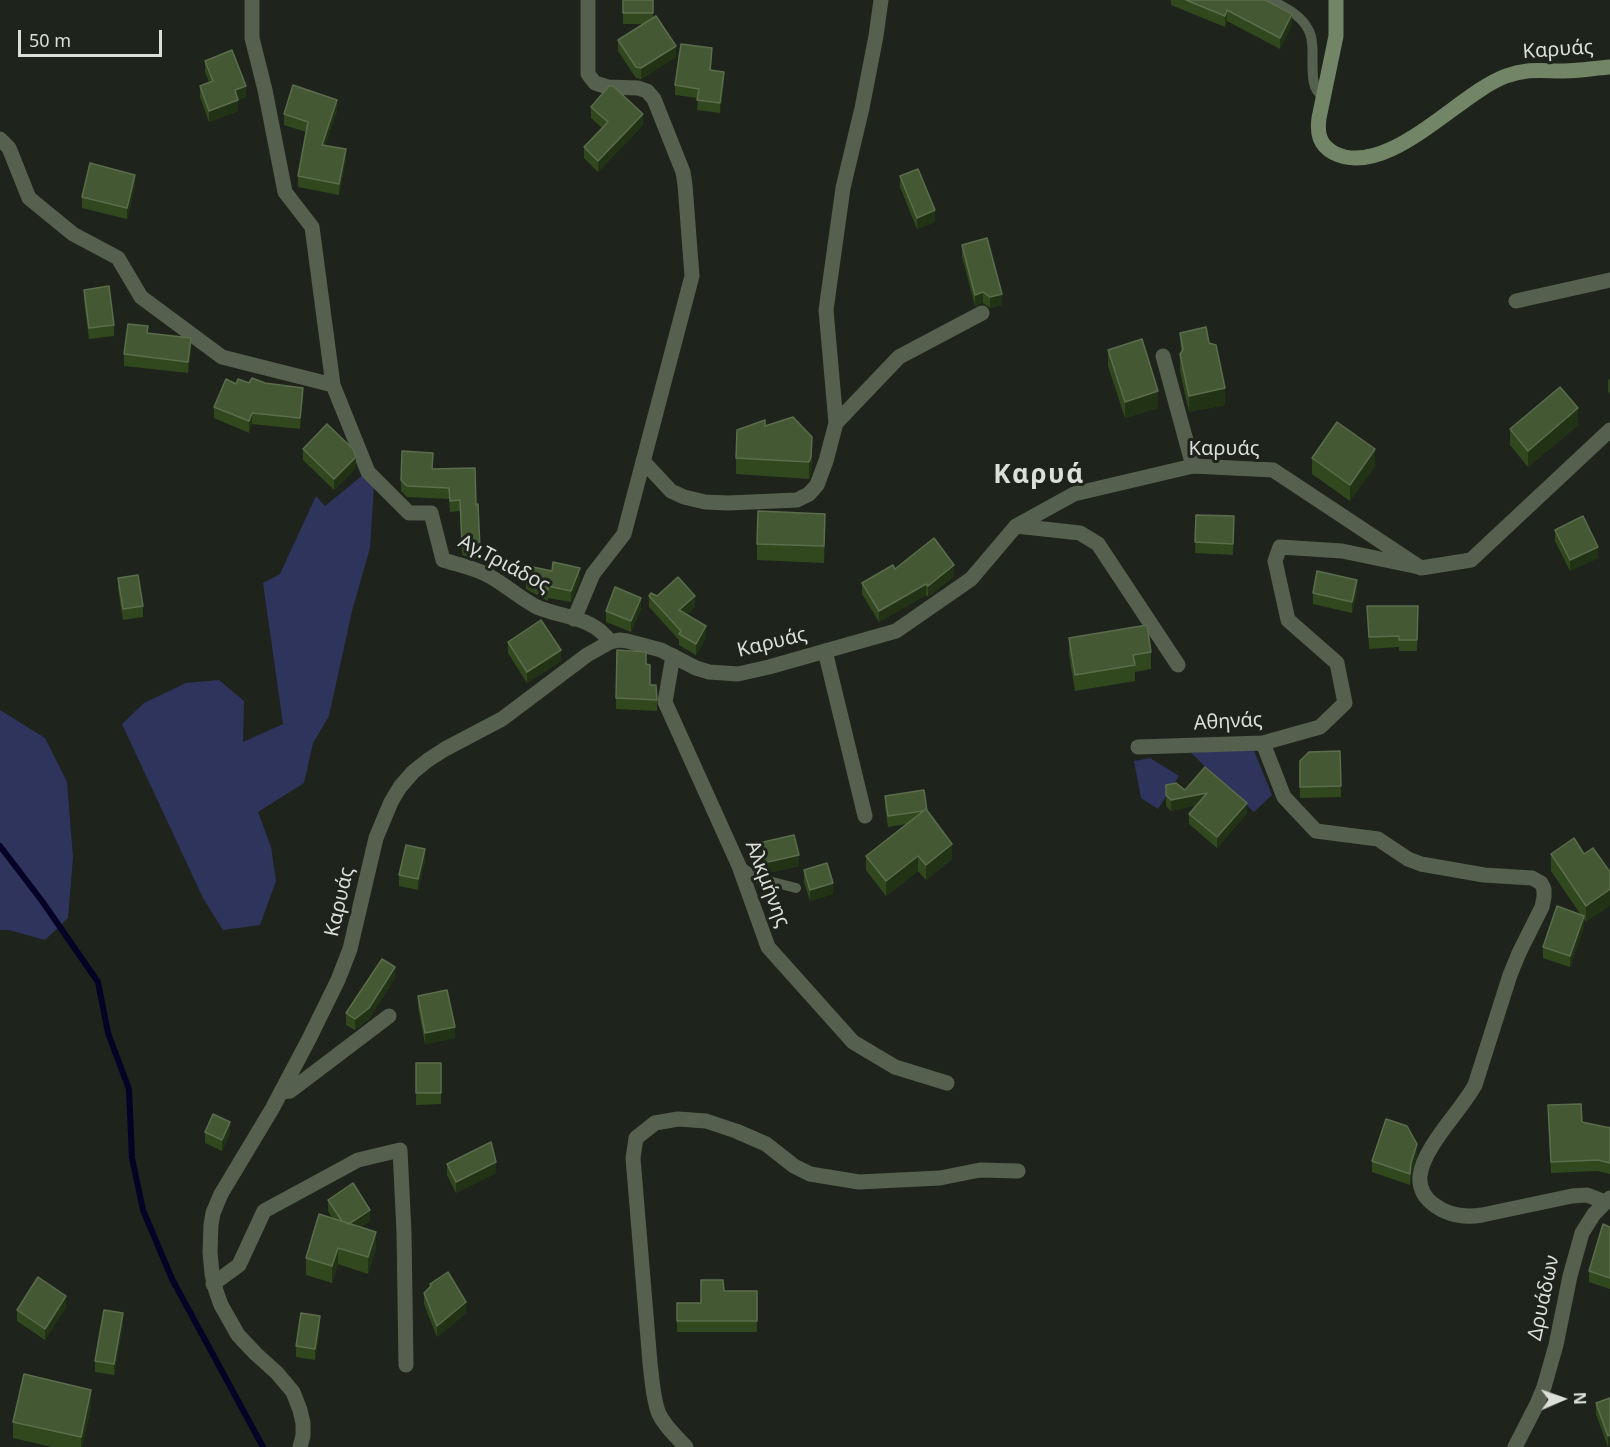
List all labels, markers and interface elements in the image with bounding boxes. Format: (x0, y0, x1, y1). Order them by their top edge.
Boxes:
scale bar (21, 18, 165, 56)
text: 50 m (29, 28, 71, 52)
street label: Καρυάς (1522, 36, 1594, 64)
street label: Καρυάς (1189, 437, 1259, 461)
district label: Καρυά (993, 460, 1085, 492)
street label: Αγ.Τριάδος (454, 530, 554, 598)
street label: Καρυάς (735, 623, 809, 663)
street label: Αθηνάς (1193, 708, 1263, 736)
street label: Αλκμήνης (740, 837, 794, 931)
street label: Καρυάς (320, 865, 360, 939)
street label: Δρυάδων (1523, 1253, 1565, 1343)
north arrow (1532, 1369, 1592, 1429)
text: N (1569, 1391, 1591, 1405)

